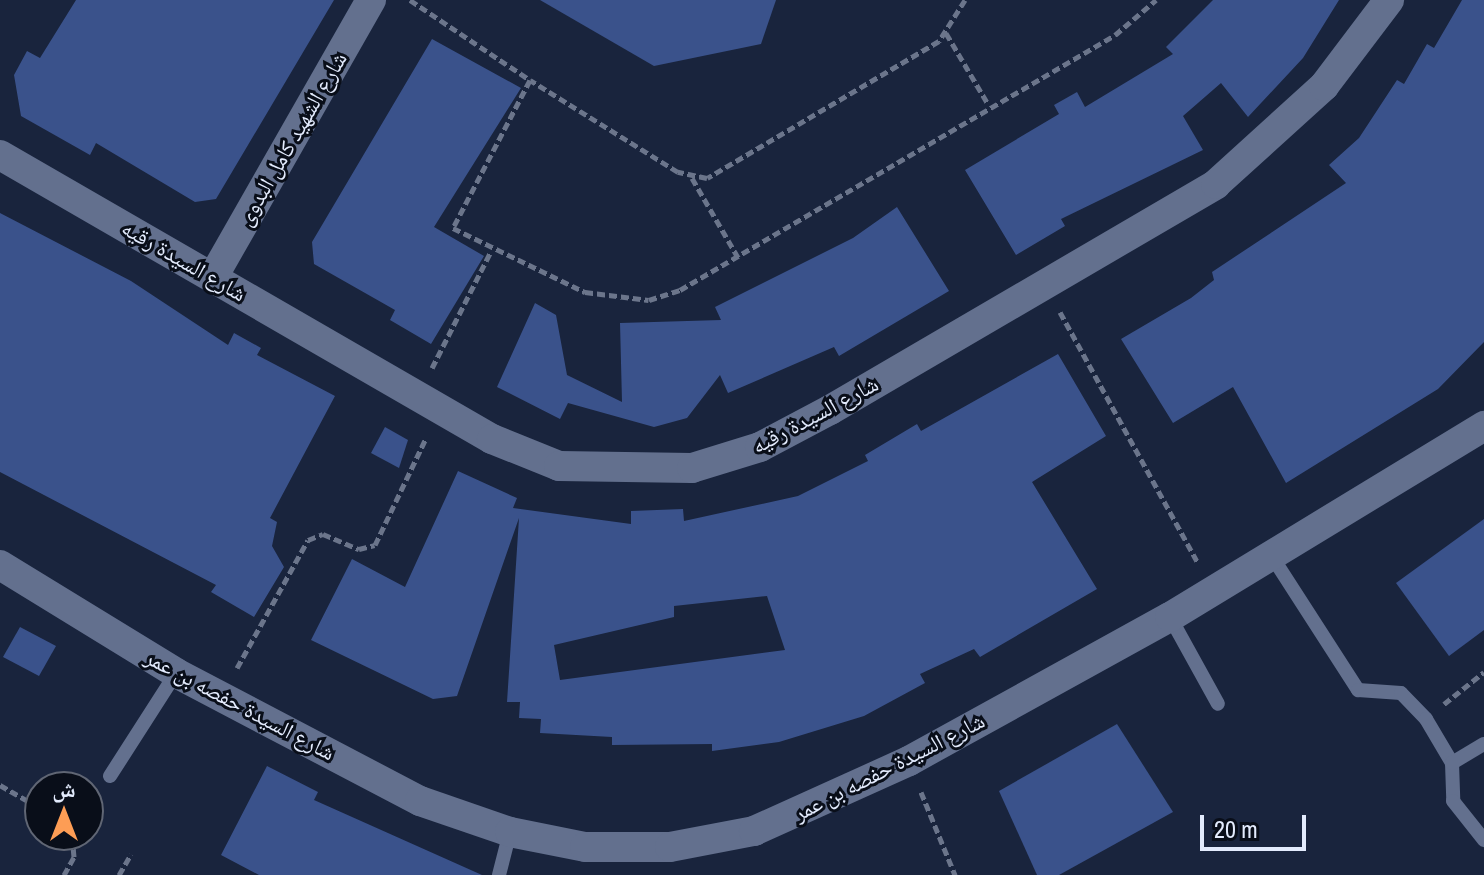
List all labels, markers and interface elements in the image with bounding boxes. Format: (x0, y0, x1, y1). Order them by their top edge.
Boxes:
street label: شارع الشهيد كامل البدوى (231, 47, 353, 231)
street label: شارع السيدة رقيه (117, 215, 251, 307)
street label: شارع السيدة رقيه (747, 371, 883, 459)
street label: شارع السيدة حفصه بن عمر (141, 644, 339, 766)
street label: شارع السيدة حفصه بن عمر (789, 707, 989, 827)
north arrow (24, 771, 104, 851)
text: ش (52, 774, 76, 804)
scale bar (1204, 799, 1310, 849)
text: 20 m (1214, 813, 1258, 845)

